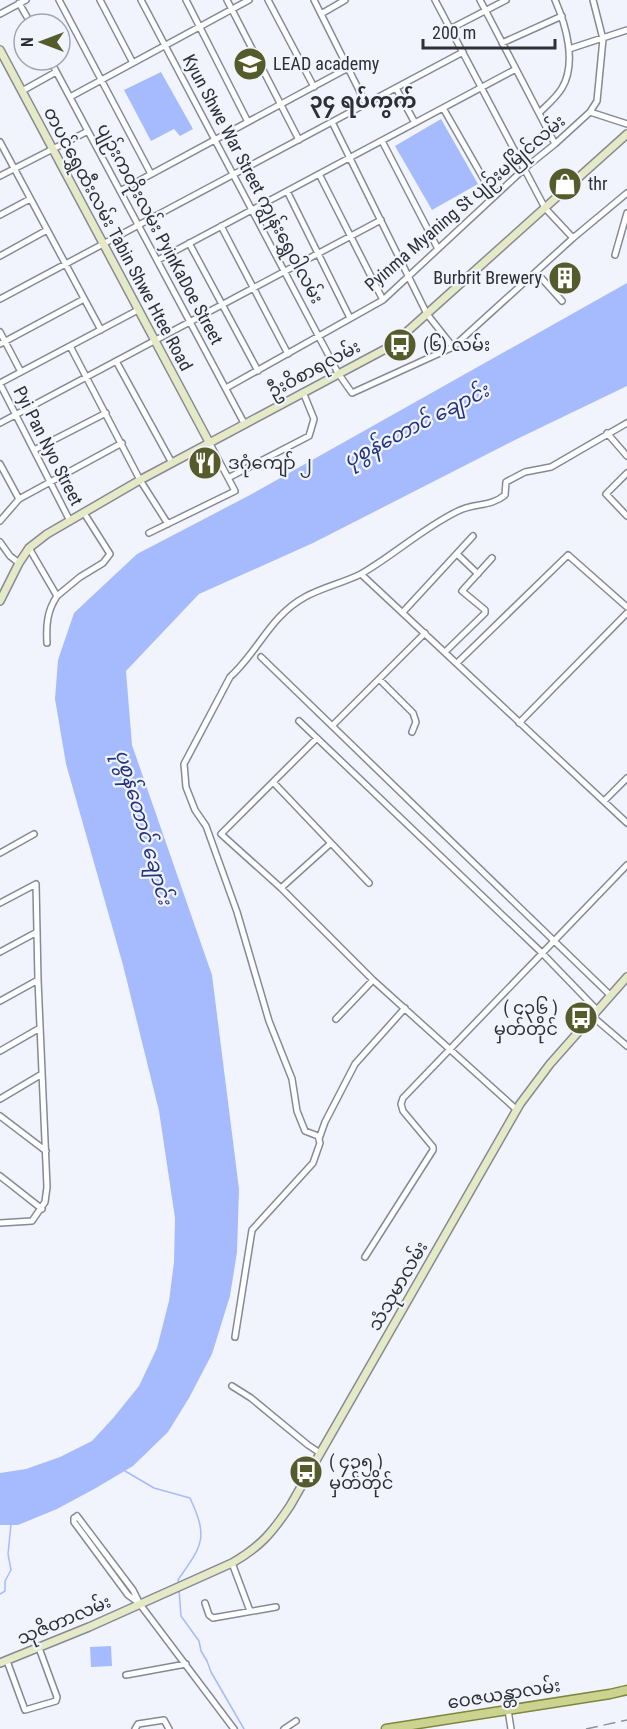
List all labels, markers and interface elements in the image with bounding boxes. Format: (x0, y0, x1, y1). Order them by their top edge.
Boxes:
north arrow (12, 12, 72, 72)
scale bar (423, 12, 555, 50)
text: 200 m (432, 22, 476, 43)
text: N (18, 37, 37, 47)
school or university icon: LEAD academy (232, 46, 268, 82)
street label: Kyun Shwe War Street ကျွန်းရွှေဝါလမ်း (172, 50, 330, 310)
place label: LEAD academy (273, 53, 380, 74)
district label: ၃၄ ရပ်ကွက် (309, 85, 417, 118)
street label: တပင်ရွှေထီးလမ်း Tabin Shwe Htee Road (35, 102, 200, 377)
street label: Pyinma Myaning St ပျဉ်းမမြိုင်လမ်း (358, 108, 572, 299)
street label: ပျဉ်းကတိုးလမ်း PyinKaDoe Street (89, 118, 230, 350)
shop icon: thr (547, 166, 583, 202)
place label: thr (588, 173, 608, 194)
building icon: Burbrit Brewery (547, 260, 583, 296)
place label: Burbrit Brewery (433, 267, 542, 288)
bus stop icon: (၆) လမ်း (382, 327, 418, 363)
place label: (၆) လမ်း (423, 332, 490, 356)
street label: ဦးဝိစာရလမ်း (263, 333, 366, 406)
water label: ပုစွန်တောင် ချောင်း (338, 376, 496, 476)
street label: Pyi Pan Nyo Street (9, 383, 88, 509)
restaurant icon: ဒဂုံကျော် ၂ (187, 445, 223, 481)
place label: ဒဂုံကျော် ၂ (228, 450, 312, 478)
water label: ပုစွန်တောင် ချောင်း (106, 746, 180, 910)
place label: ( ၄၃၆ ) မှတ်တိုင် (494, 996, 558, 1044)
bus stop icon: ( ၄၃၆ ) မှတ်တိုင် (563, 1000, 599, 1036)
street label: သံသုမာလမ်း (362, 1236, 436, 1337)
place label: ( ၄၃၅ ) မှတ်တိုင် (329, 1451, 393, 1498)
bus stop icon: ( ၄၃၅ ) မှတ်တိုင် (288, 1454, 324, 1490)
street label: သုဇိတာလမ်း (13, 1588, 116, 1653)
street label: ဝေဇယန္တာလမ်း (446, 1672, 563, 1718)

